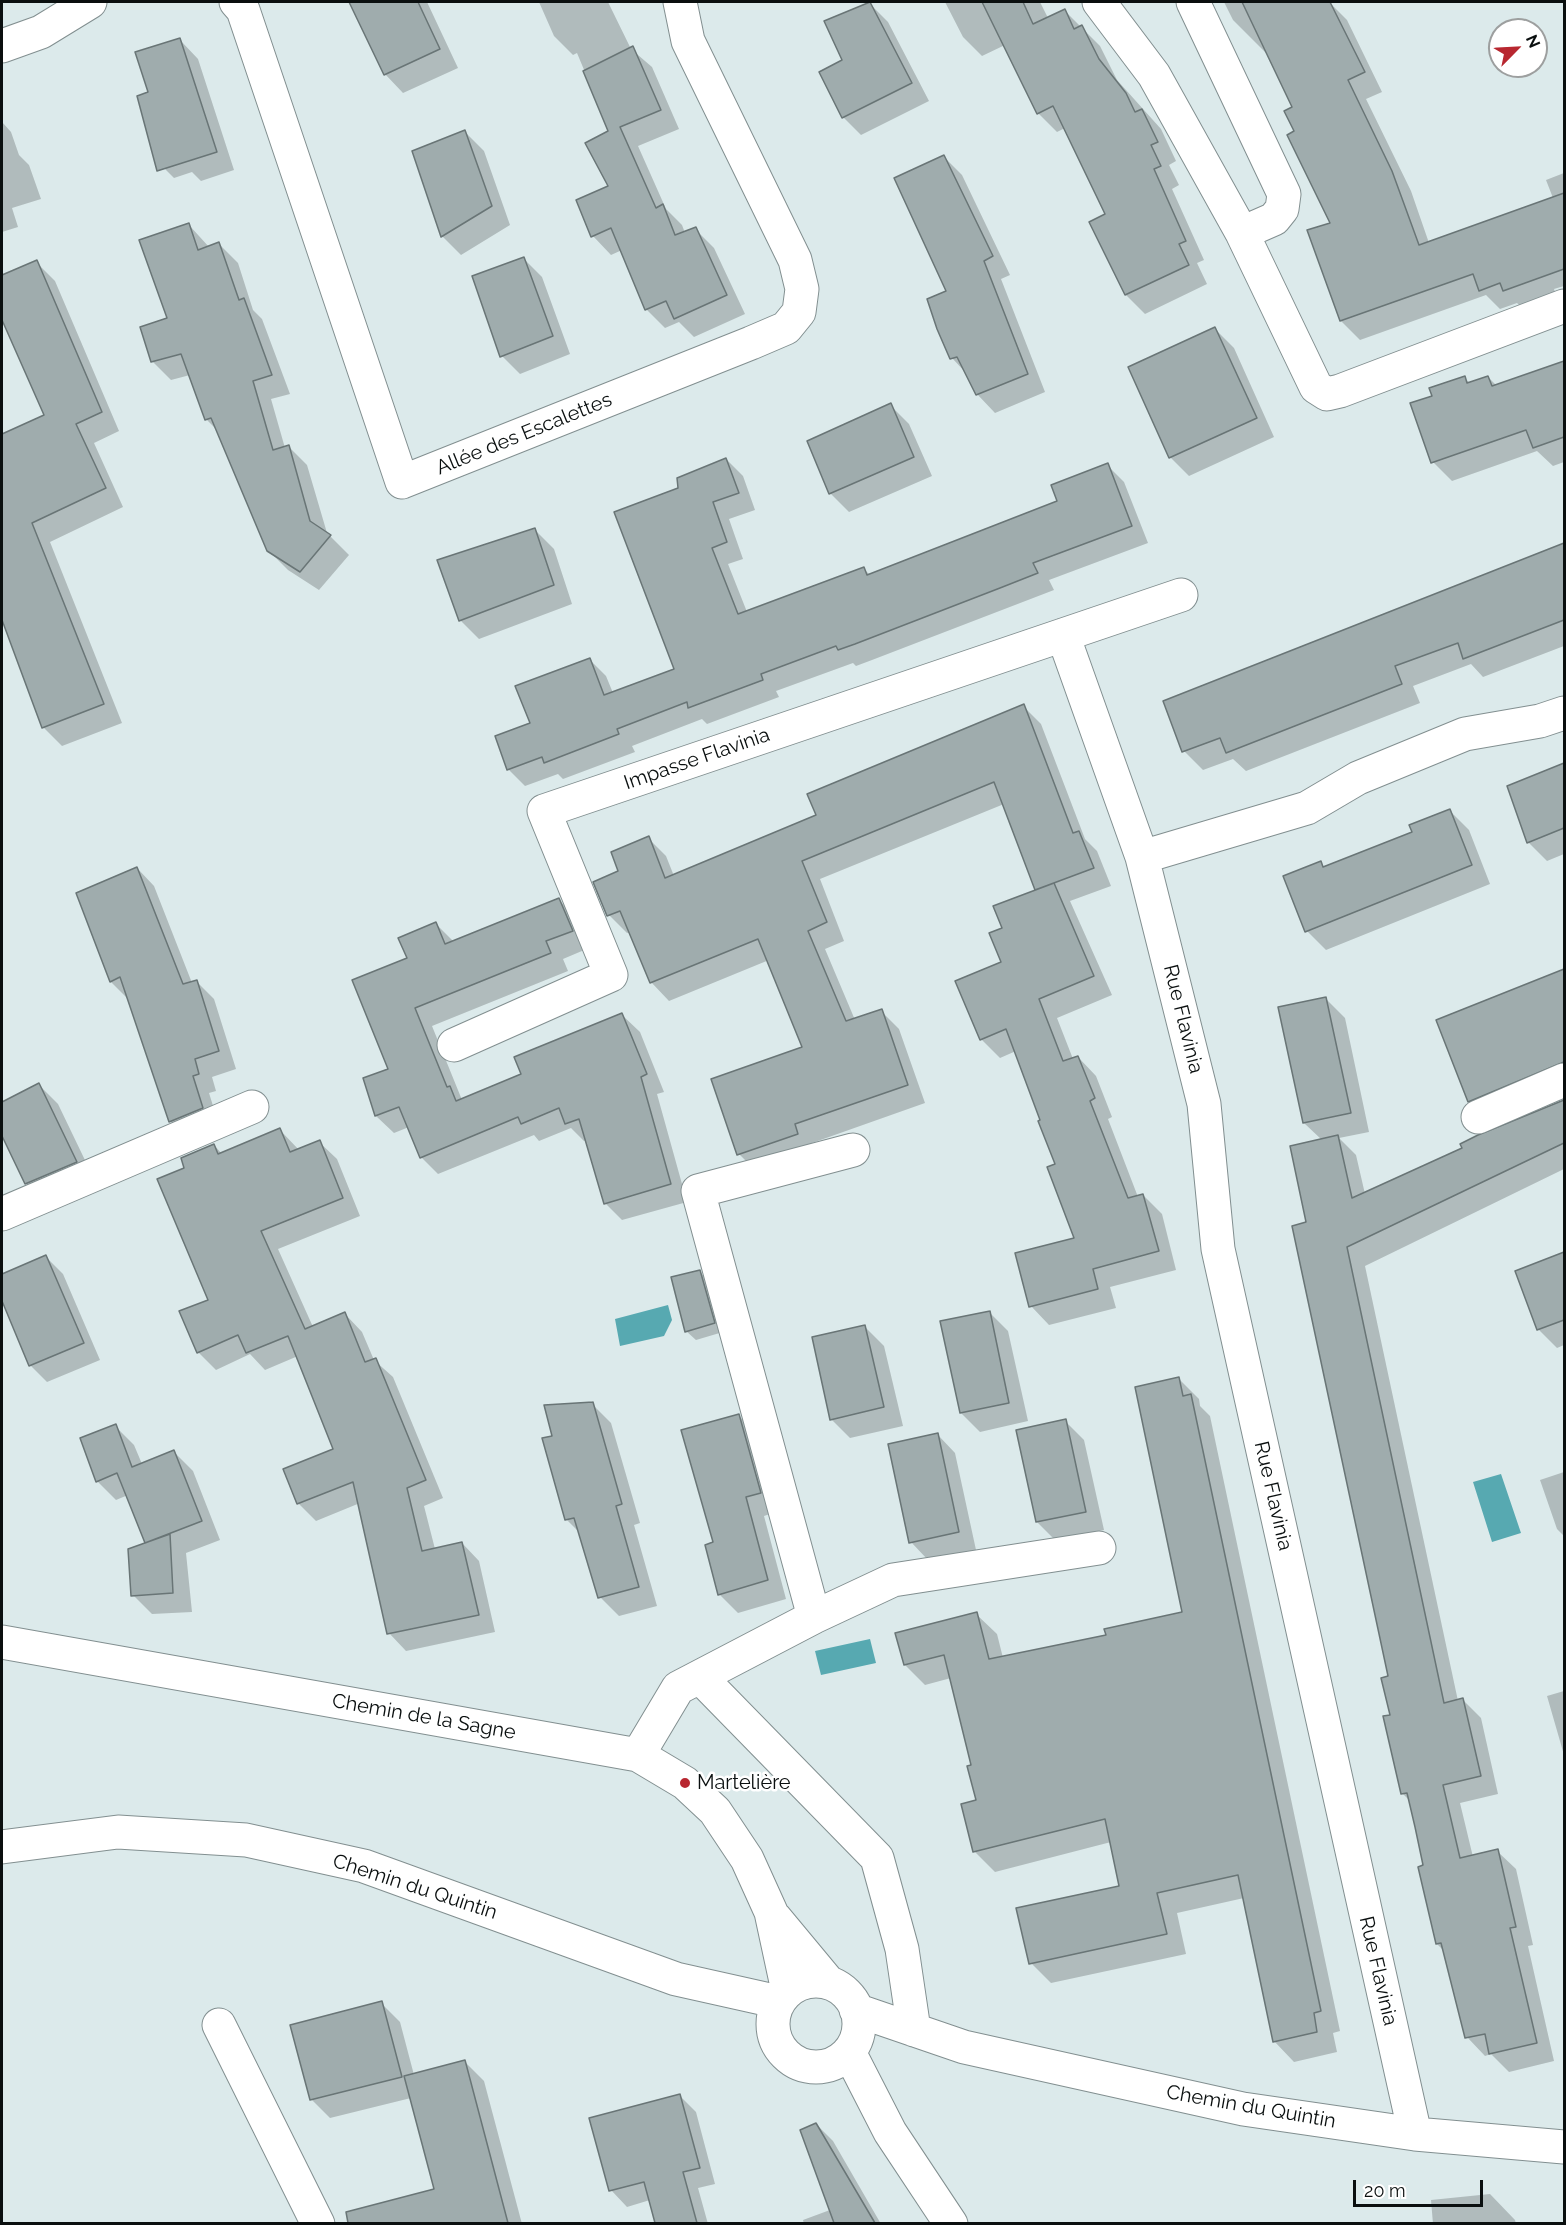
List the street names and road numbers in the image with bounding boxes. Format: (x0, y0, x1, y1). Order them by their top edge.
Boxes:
street label: Allée des Escalettes (433, 388, 615, 480)
street label: Impasse Flavinia (621, 723, 773, 795)
street label: Rue Flavinia (1158, 962, 1208, 1076)
street label: Rue Flavinia (1249, 1439, 1297, 1553)
street label: Chemin de la Sagne (330, 1689, 518, 1745)
street label: Chemin du Quintin (330, 1849, 500, 1925)
street label: Rue Flavinia (1354, 1914, 1402, 2028)
street label: Chemin du Quintin (1164, 2080, 1338, 2134)

